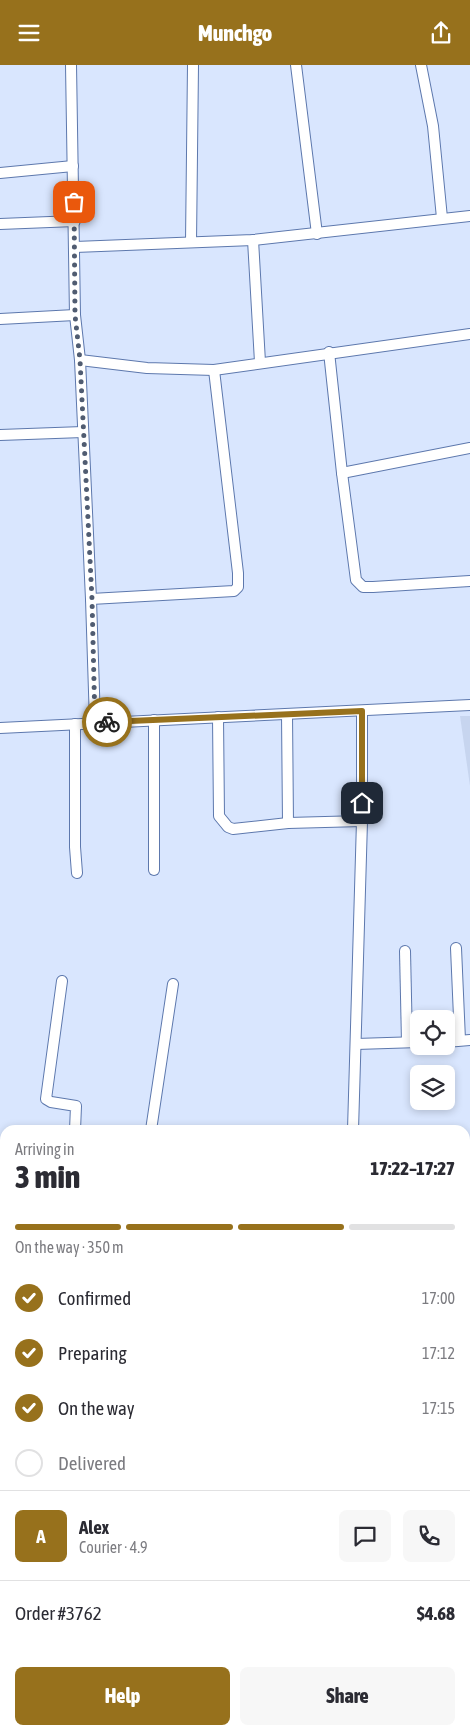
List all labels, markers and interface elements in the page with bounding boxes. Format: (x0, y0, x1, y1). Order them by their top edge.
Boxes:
icon: menu (15, 19, 43, 47)
icon: share (427, 19, 455, 47)
text: Munchgo (198, 20, 272, 46)
pin (53, 181, 95, 223)
icon: bag (60, 188, 88, 216)
courier (82, 697, 132, 747)
icon: bike (93, 708, 121, 736)
pin (341, 782, 383, 824)
icon: home (348, 789, 376, 817)
map controls (410, 1010, 455, 1110)
button: locate (410, 1010, 455, 1055)
button: layers (410, 1065, 455, 1110)
text: Arriving in (15, 1140, 75, 1158)
text: 17:22–17:27 (370, 1157, 455, 1179)
text: 3 min (15, 1158, 80, 1195)
text: On the way · 350 m (15, 1238, 124, 1256)
icon: check (15, 1284, 43, 1312)
text: Confirmed (58, 1287, 131, 1309)
text: 17:00 (422, 1289, 455, 1307)
icon: check (15, 1339, 43, 1367)
text: Preparing (58, 1342, 127, 1364)
text: 17:12 (422, 1344, 455, 1362)
icon: check (15, 1394, 43, 1422)
text: On the way (58, 1397, 135, 1419)
text: 17:15 (422, 1399, 455, 1417)
text: Delivered (58, 1452, 126, 1474)
button: chat (339, 1510, 391, 1562)
button: phone (403, 1510, 455, 1562)
text: Alex (79, 1516, 109, 1538)
text: A (36, 1525, 46, 1547)
text: Courier · 4.9 (79, 1538, 148, 1556)
text: Order #3762 (15, 1602, 102, 1624)
text: $4.68 (417, 1602, 455, 1624)
button: Help (15, 1667, 230, 1725)
button: Share (240, 1667, 455, 1725)

